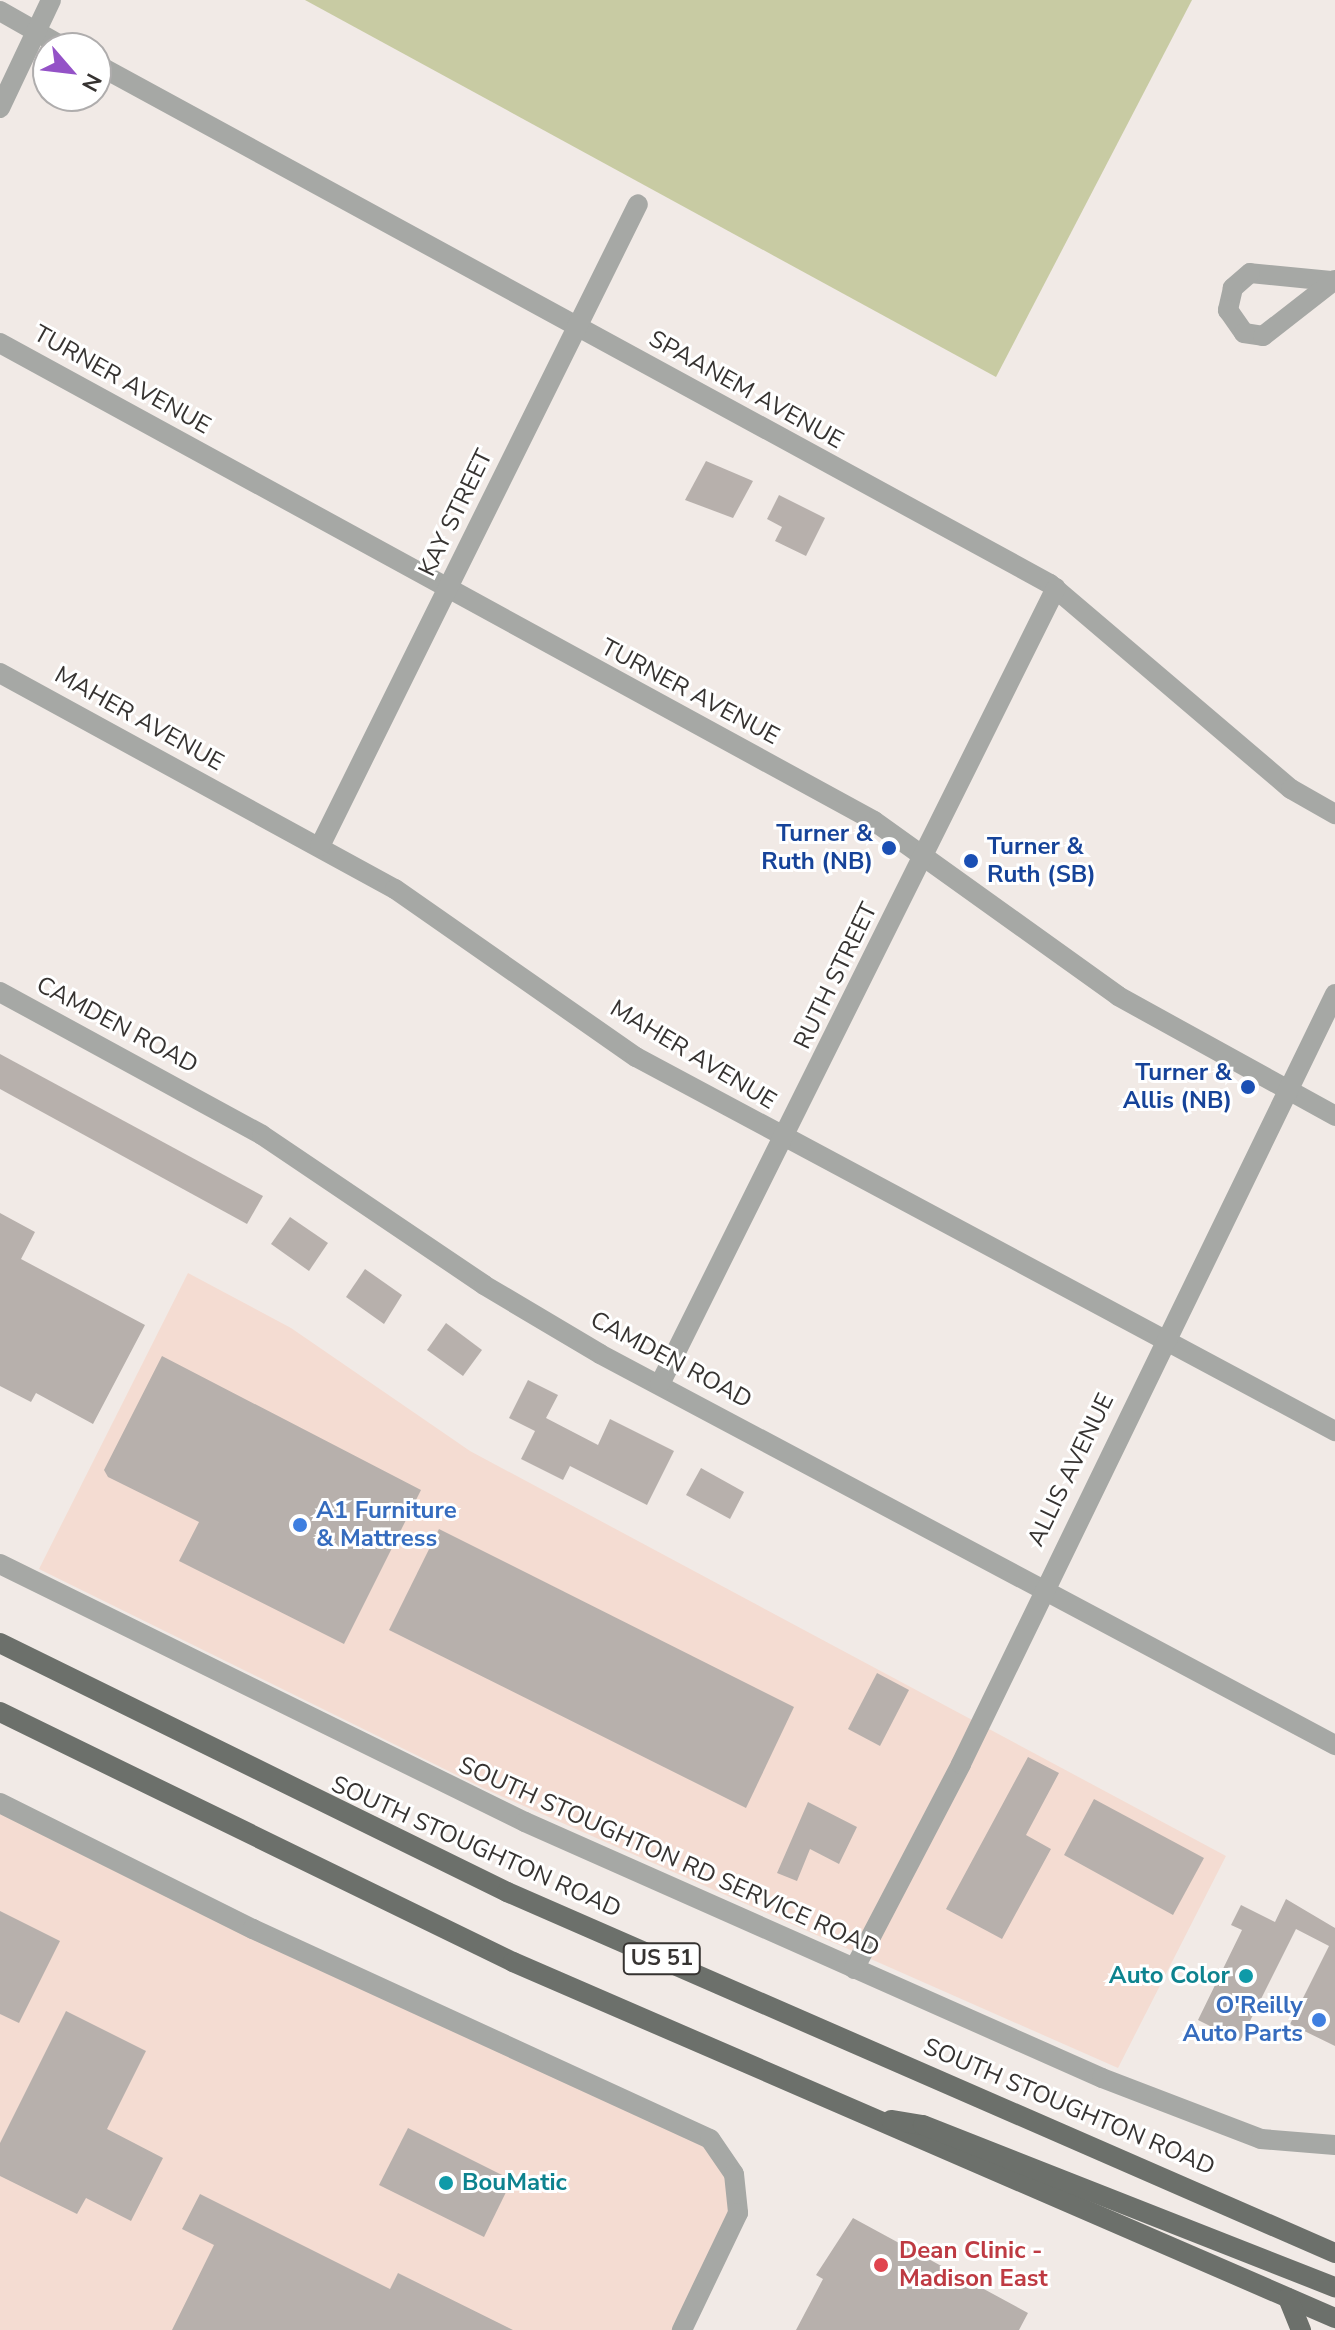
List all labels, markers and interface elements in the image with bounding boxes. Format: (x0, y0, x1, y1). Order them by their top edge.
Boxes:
north arrow (32, 32, 112, 112)
text: N (74, 68, 109, 97)
street label: TURNER AVENUE (28, 319, 216, 441)
street label: SPAANEM AVENUE (644, 325, 848, 455)
street label: KAY STREET (413, 445, 499, 581)
street label: TURNER AVENUE (596, 633, 784, 751)
street label: MAHER AVENUE (50, 661, 228, 777)
place label: Turner & Ruth (NB) (761, 820, 873, 876)
place label: Turner & Ruth (SB) (987, 833, 1096, 889)
marker: Turner & Ruth (NB) (880, 839, 898, 857)
marker: Turner & Ruth (SB) (962, 852, 980, 870)
street label: RUTH STREET (788, 898, 884, 1054)
street label: CAMDEN ROAD (31, 970, 203, 1080)
street label: MAHER AVENUE (605, 994, 781, 1116)
place label: Turner & Allis (NB) (1123, 1059, 1232, 1115)
marker: Turner & Allis (NB) (1239, 1078, 1257, 1096)
street label: CAMDEN ROAD (585, 1305, 757, 1415)
street label: ALLIS AVENUE (1022, 1389, 1120, 1551)
place label: A1 Furniture & Mattress (316, 1497, 457, 1553)
marker: A1 Furniture & Mattress (291, 1516, 309, 1534)
street label: SOUTH STOUGHTON RD SERVICE ROAD (454, 1751, 884, 1963)
street label: SOUTH STOUGHTON ROAD (327, 1770, 625, 1924)
road number: US 51 (622, 1941, 702, 1977)
place label: Auto Color (1109, 1962, 1230, 1990)
marker: Auto Color (1237, 1967, 1255, 1985)
place label: O'Reilly Auto Parts (1183, 1992, 1303, 2048)
marker: O'Reilly Auto Parts (1310, 2011, 1328, 2029)
street label: SOUTH STOUGHTON ROAD (919, 2032, 1219, 2182)
place label: BouMatic (462, 2169, 567, 2197)
marker: BouMatic (437, 2174, 455, 2192)
place label: Dean Clinic - Madison East (899, 2237, 1048, 2293)
marker: Dean Clinic - Madison East (870, 2254, 892, 2276)

